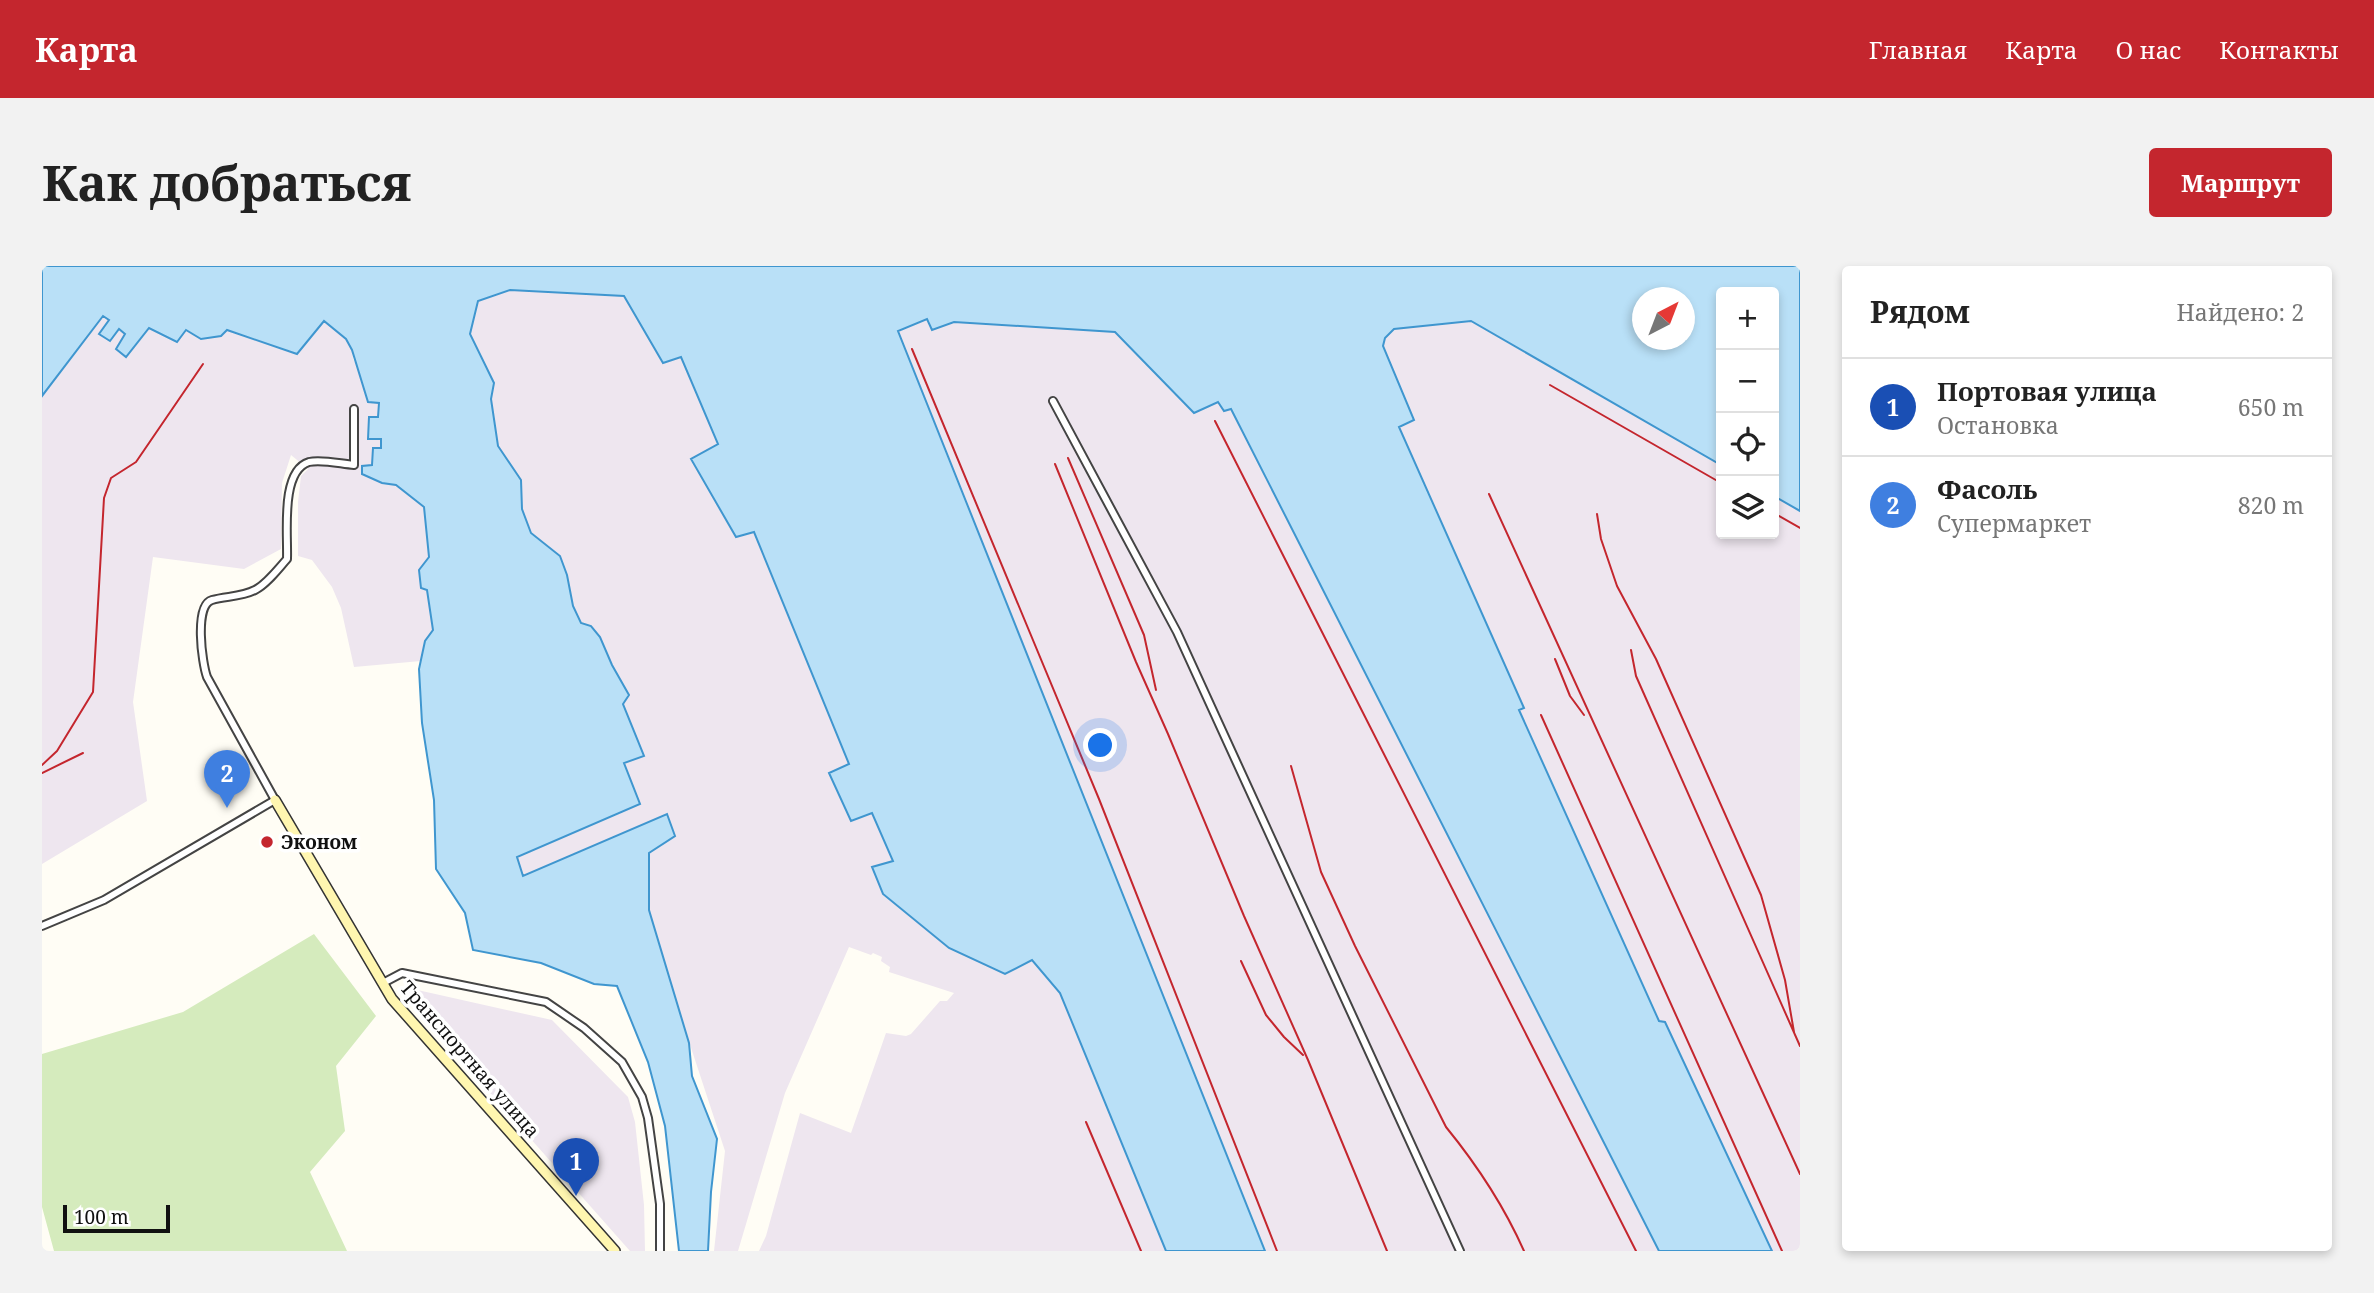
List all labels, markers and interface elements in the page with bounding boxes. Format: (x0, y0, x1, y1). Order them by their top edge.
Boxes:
text: Карта (35, 27, 138, 72)
text: Главная (1869, 33, 1967, 66)
text: Карта (2005, 33, 2078, 66)
text: О нас (2116, 33, 2181, 66)
text: Контакты (2219, 33, 2339, 66)
button: Маршрут (2149, 148, 2332, 217)
text: Как добраться (42, 149, 411, 215)
north arrow (1632, 287, 1695, 350)
map controls (1716, 287, 1779, 539)
button: + (1716, 287, 1779, 350)
text: Рядом (1870, 291, 1970, 332)
text: Найдено: 2 (2176, 296, 2304, 328)
button: − (1716, 350, 1779, 413)
text: Портовая улица (1937, 373, 2157, 409)
text: 1 (1887, 391, 1900, 423)
text: 650 m (2238, 391, 2304, 423)
text: Остановка (1937, 409, 2059, 441)
button: locate (1716, 413, 1779, 476)
text: Фасоль (1937, 471, 2037, 507)
button: layers (1716, 476, 1779, 539)
text: 2 (1887, 489, 1900, 521)
text: 820 m (2238, 489, 2304, 521)
text: Супермаркет (1937, 507, 2091, 539)
your location (1083, 728, 1117, 762)
pin: 2 (204, 750, 250, 808)
place label: Эконом (281, 829, 357, 855)
marker: Эконом (259, 834, 275, 850)
street label: Транспортная улица (394, 975, 546, 1143)
pin: 1 (553, 1138, 599, 1196)
scale bar (63, 1202, 170, 1234)
text: 100 m (74, 1204, 129, 1230)

